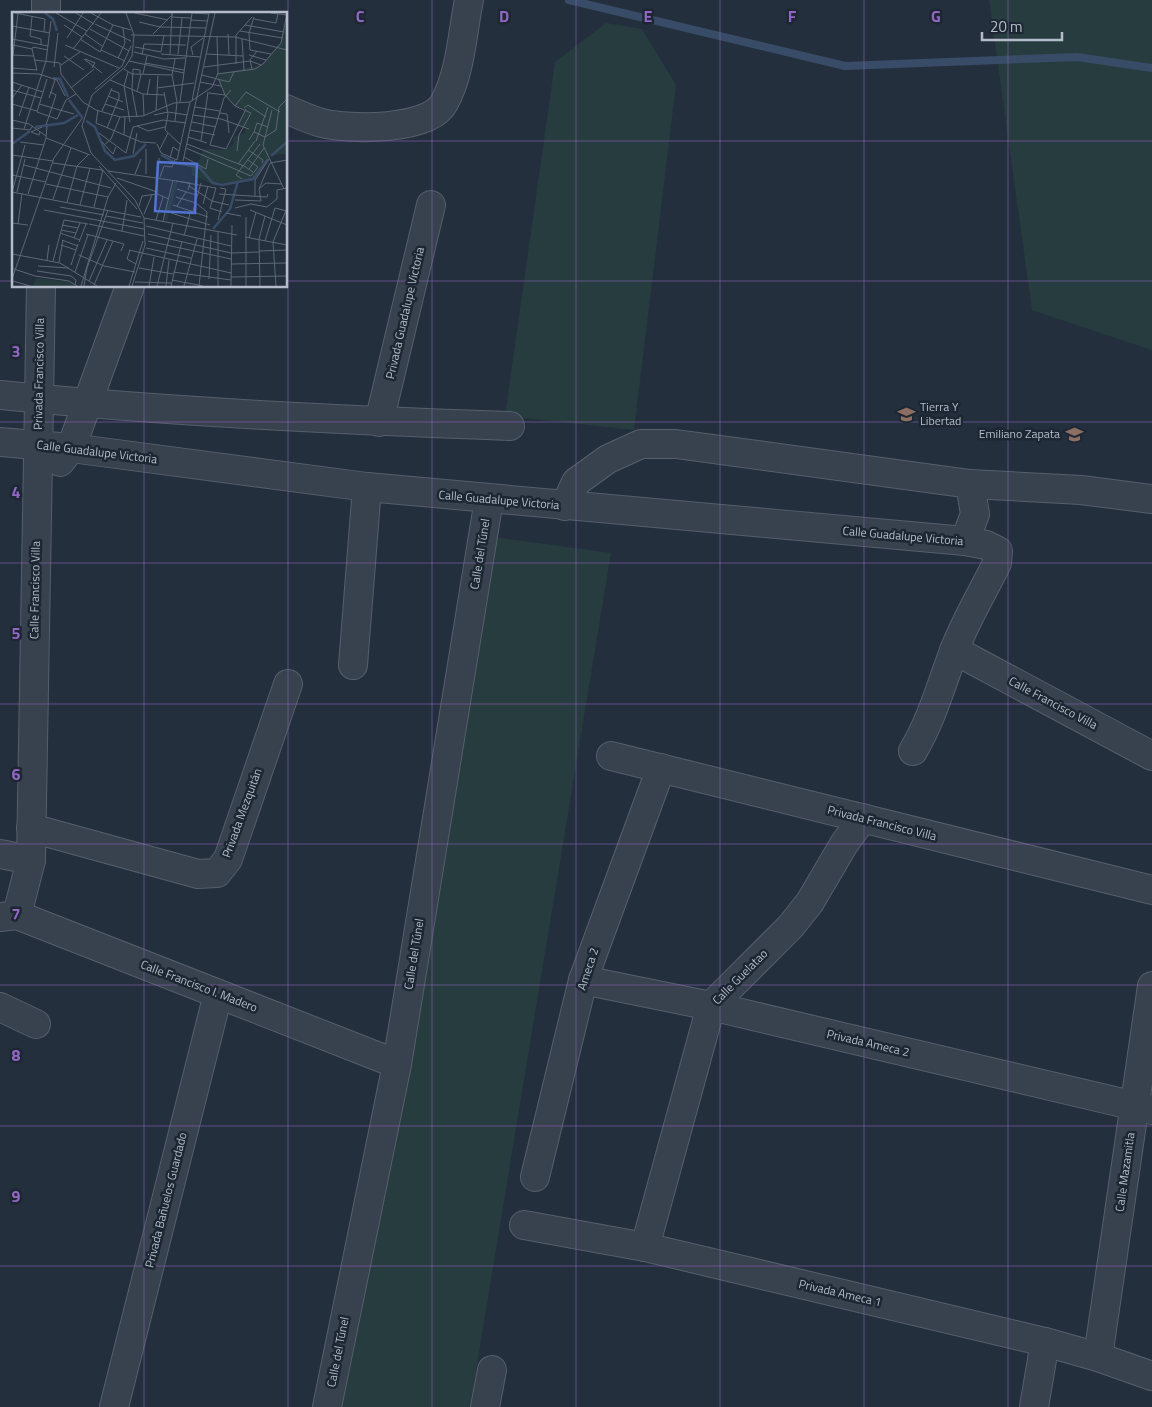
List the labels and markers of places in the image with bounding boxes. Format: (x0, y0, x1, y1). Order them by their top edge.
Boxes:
place label: Tierra Y Libertad (920, 397, 961, 430)
school or university icon: Tierra Y Libertad (896, 404, 916, 424)
place label: Emiliano Zapata (979, 424, 1060, 443)
school or university icon: Emiliano Zapata (1064, 424, 1084, 444)

